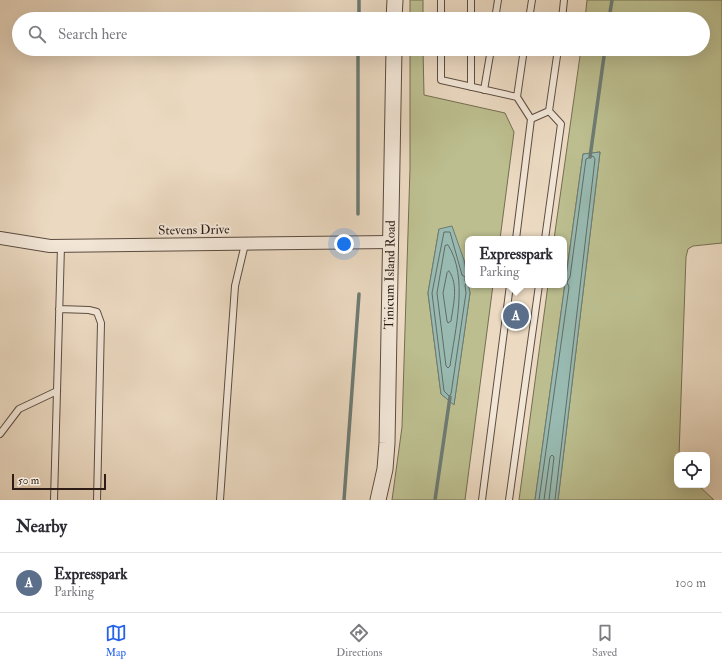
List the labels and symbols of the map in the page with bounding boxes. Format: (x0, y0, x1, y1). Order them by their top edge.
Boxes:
street label: Tinicum Island Road (381, 219, 399, 330)
street label: Stevens Drive (158, 221, 230, 239)
your location (334, 234, 354, 254)
pin: A (503, 301, 529, 331)
scale bar (12, 472, 106, 491)

